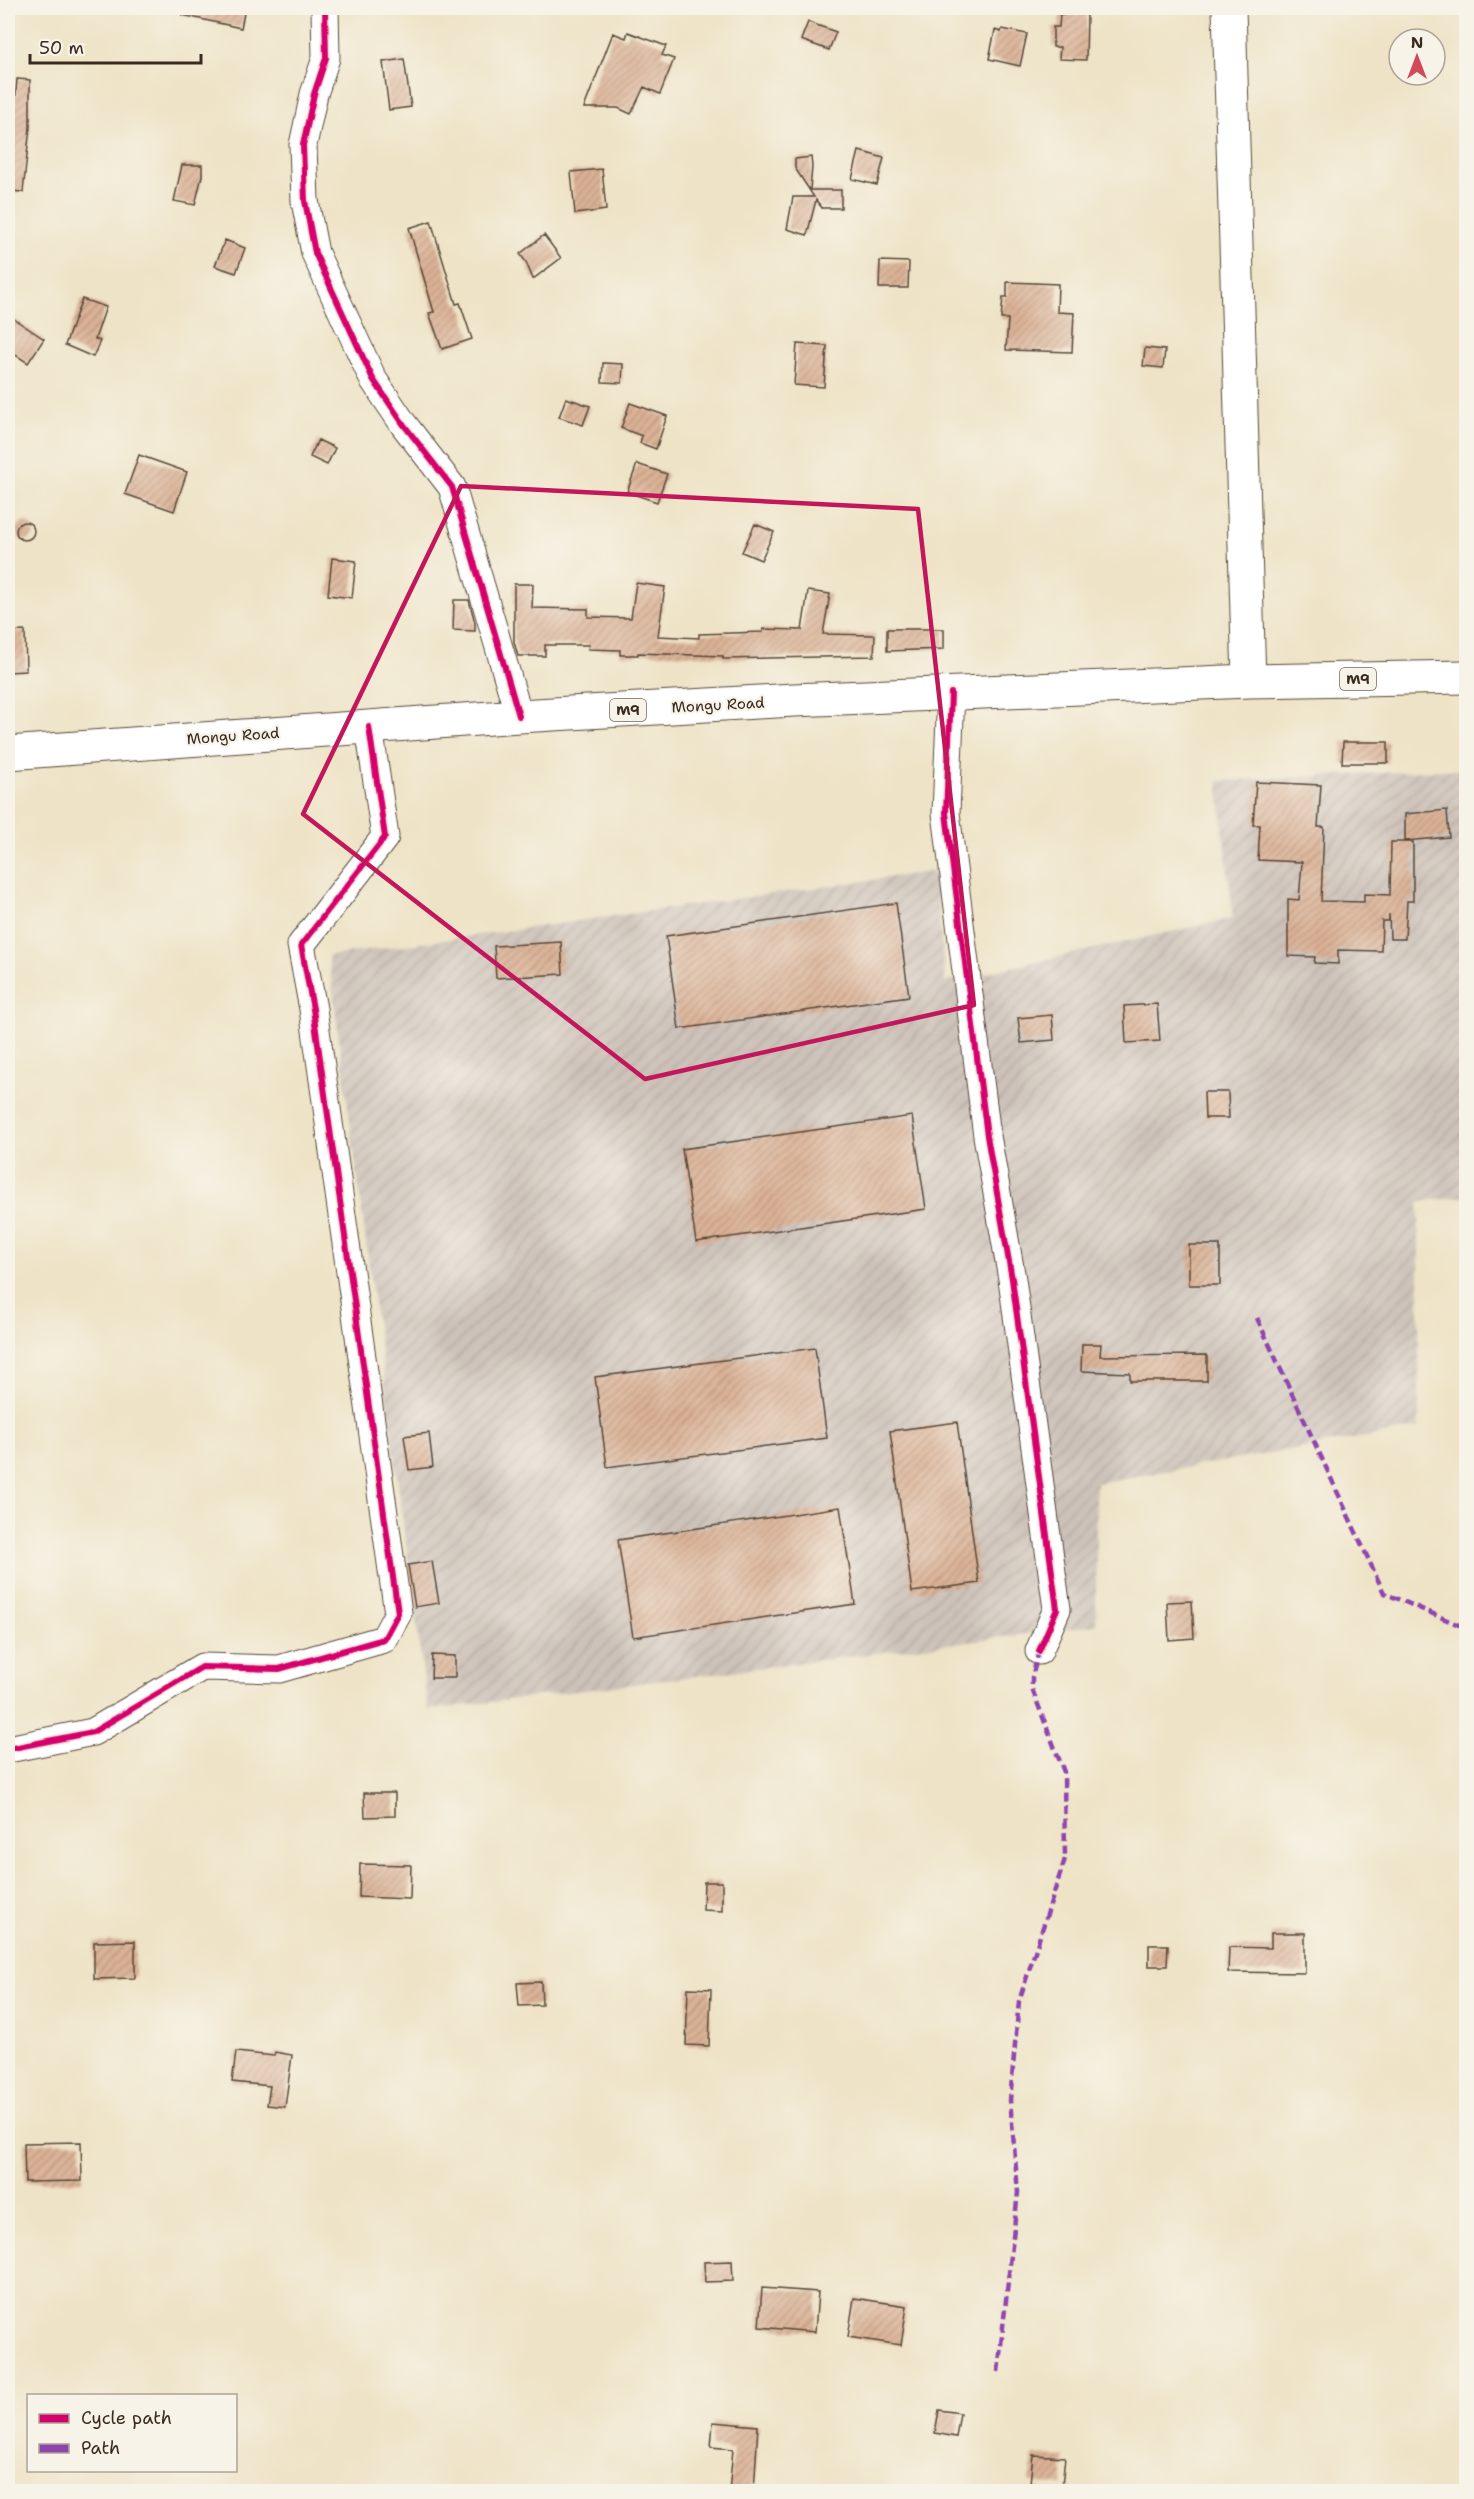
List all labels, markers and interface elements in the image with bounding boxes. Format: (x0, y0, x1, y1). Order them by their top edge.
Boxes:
scale bar (30, 27, 201, 65)
north arrow (1387, 27, 1447, 87)
text: N (1411, 32, 1423, 53)
text: 50 m (39, 36, 84, 60)
road number: M9 (1340, 668, 1376, 690)
street label: Mongu Road (671, 693, 765, 717)
road number: M9 (610, 699, 646, 721)
street label: Mongu Road (186, 723, 281, 749)
legend (27, 2394, 237, 2472)
text: Cycle path (81, 2406, 172, 2430)
text: Path (81, 2436, 120, 2460)

